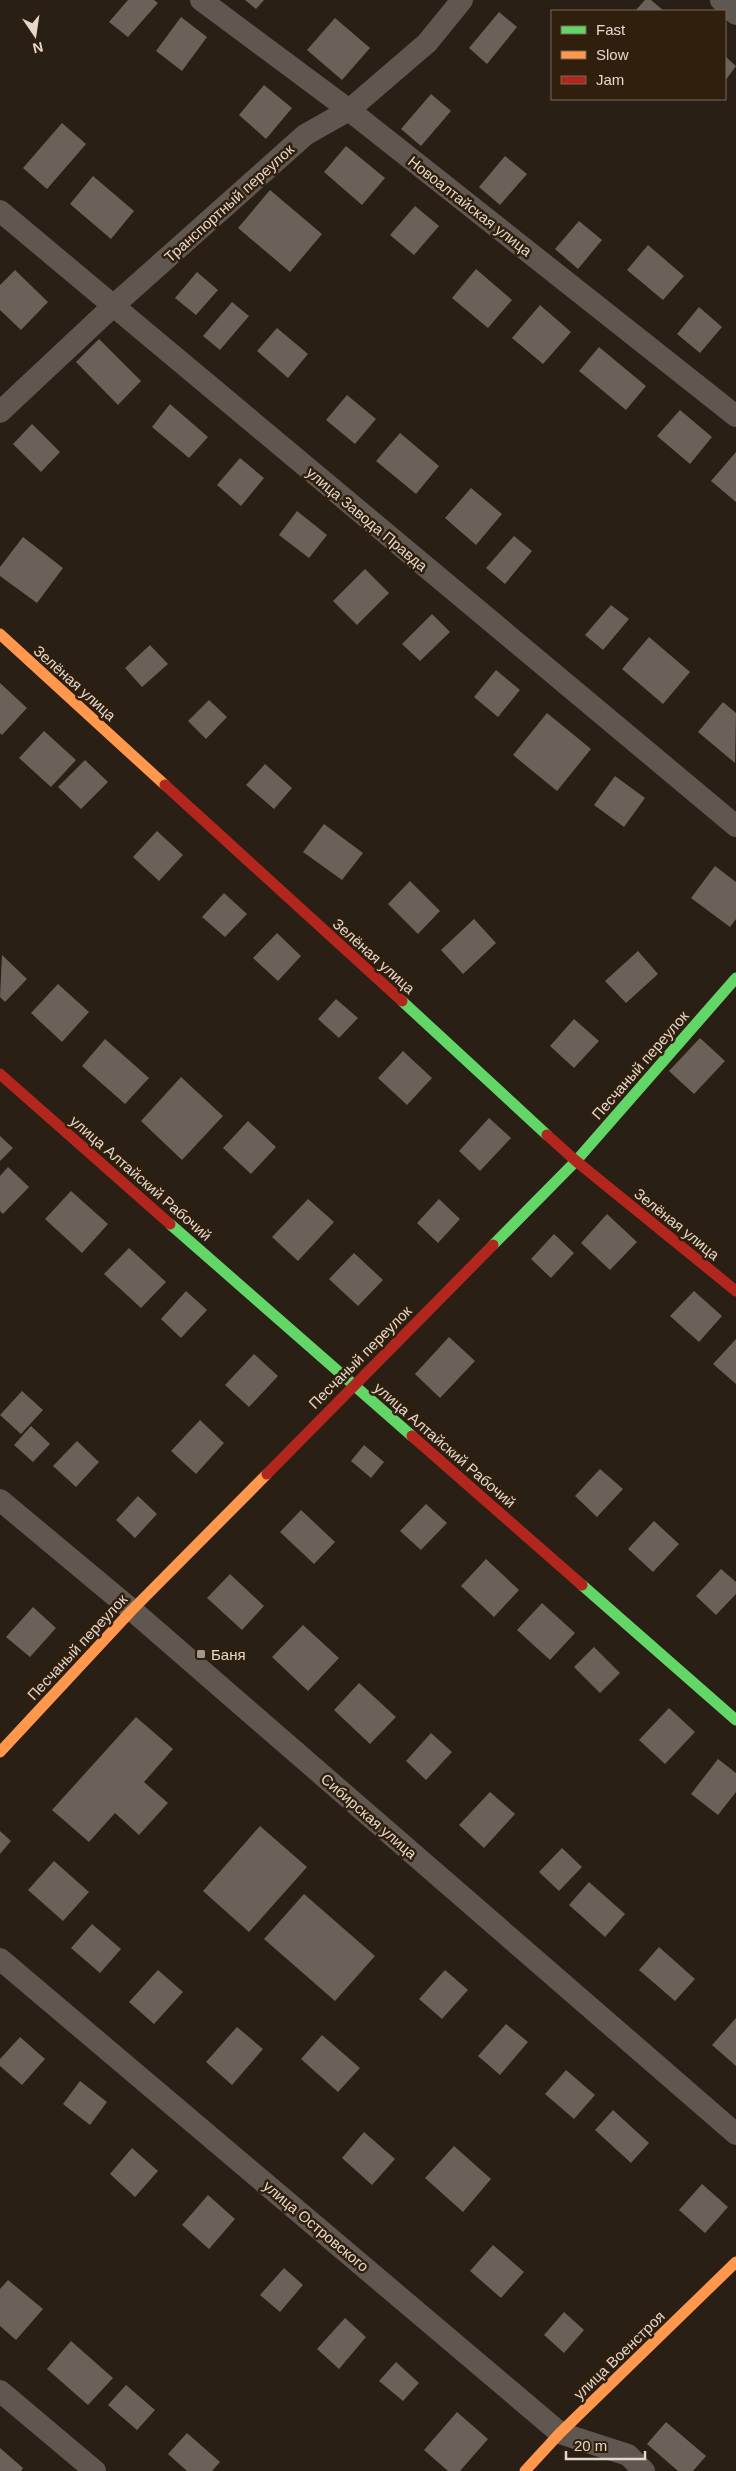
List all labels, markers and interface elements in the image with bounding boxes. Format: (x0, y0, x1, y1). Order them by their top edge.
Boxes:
north arrow (10, 10, 60, 60)
legend (551, 10, 726, 100)
text: Fast (596, 21, 626, 38)
text: N (31, 39, 45, 57)
text: Slow (596, 46, 629, 63)
text: Jam (596, 71, 624, 88)
street label: Транспортный переулок (161, 140, 297, 265)
street label: Новоалтайская улица (405, 152, 536, 260)
street label: улица Завода Правда (303, 464, 431, 575)
street label: Зелёная улица (31, 642, 120, 725)
street label: Зелёная улица (330, 915, 419, 998)
street label: Песчаный переулок (588, 1007, 692, 1123)
street label: улица Алтайский Рабочий (67, 1112, 215, 1244)
street label: Зелёная улица (631, 1185, 723, 1264)
street label: Песчаный переулок (305, 1302, 415, 1412)
street label: улица Алтайский Рабочий (371, 1379, 519, 1511)
street label: Песчаный переулок (24, 1590, 131, 1703)
place label: Баня (211, 1646, 246, 1663)
marker: Баня (195, 1648, 207, 1660)
street label: Сибирская улица (318, 1770, 421, 1862)
street label: улица Островского (260, 2177, 372, 2275)
street label: улица Военстроя (570, 2307, 668, 2403)
scale bar (566, 2428, 645, 2460)
text: 20 m (574, 2437, 607, 2454)

